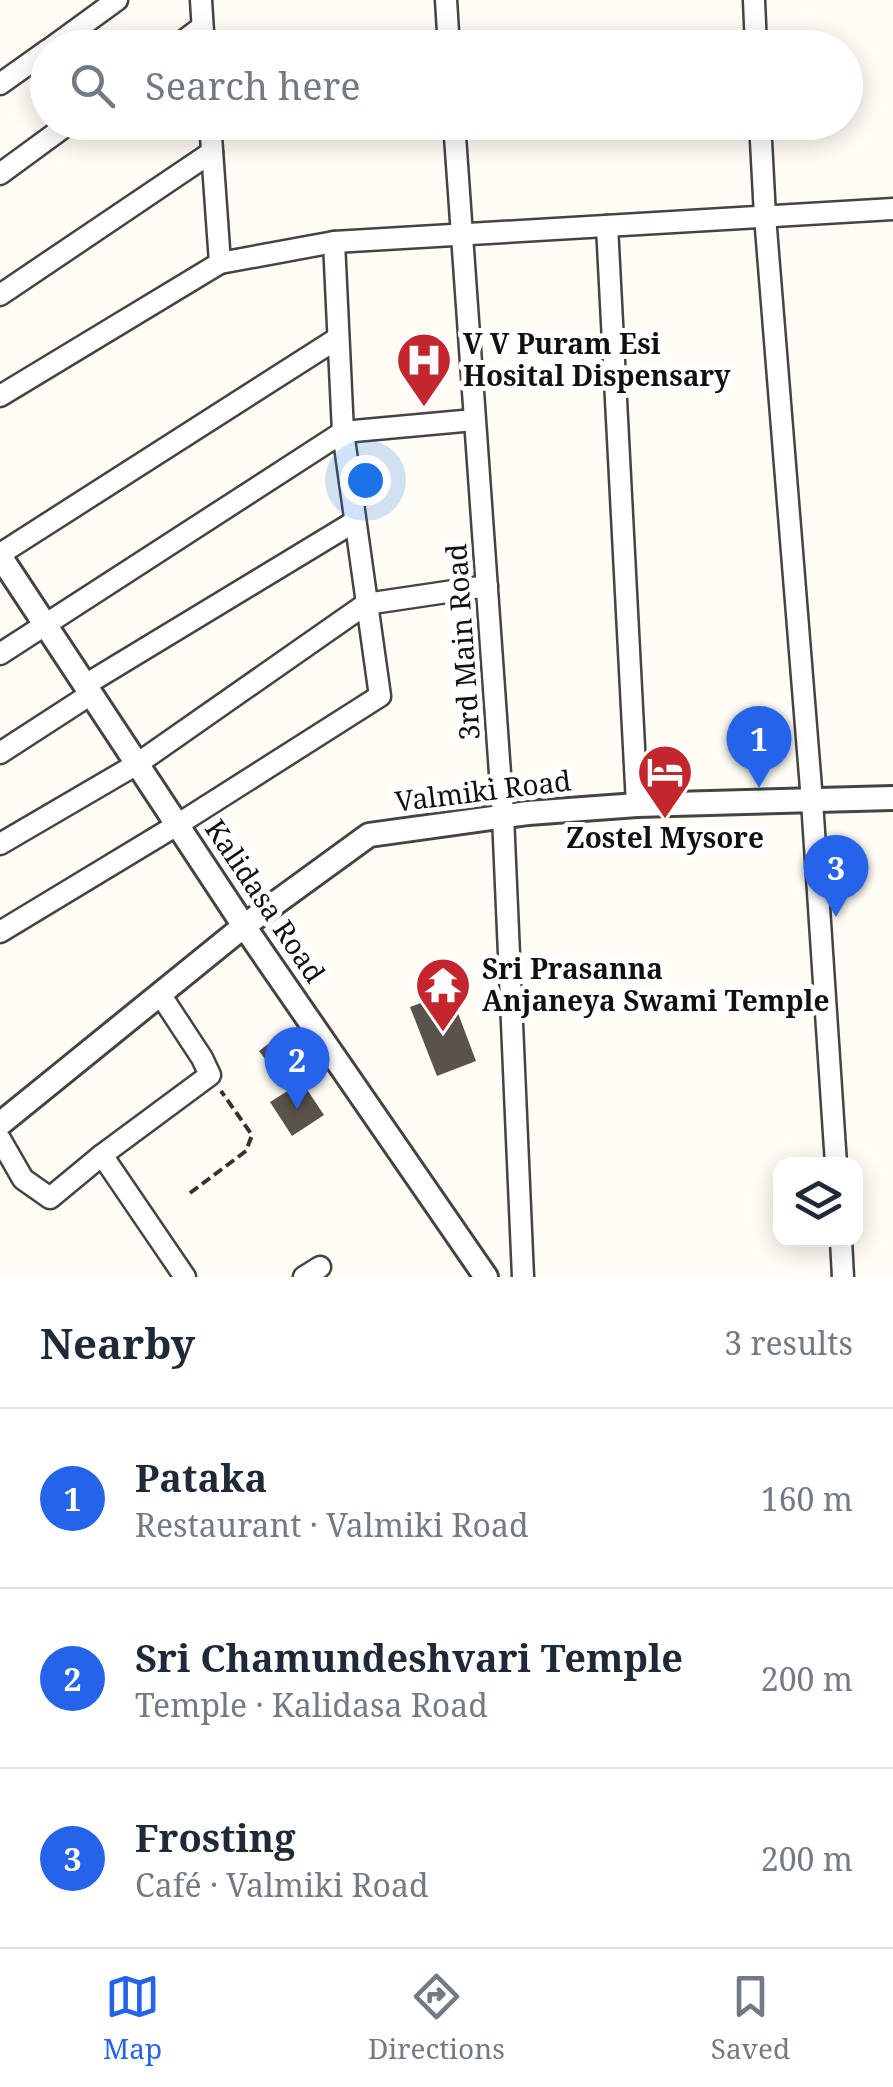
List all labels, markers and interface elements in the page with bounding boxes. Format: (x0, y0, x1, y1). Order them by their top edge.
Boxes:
search box (30, 30, 863, 140)
icon: search (65, 58, 120, 113)
text: Search here (145, 59, 361, 111)
place label: V V Puram Esi Hosital Dispensary (463, 324, 731, 394)
hospital icon: V V Puram Esi Hosital Dispensary (394, 330, 454, 409)
your location (340, 455, 391, 506)
street label: 3rd Main Road (436, 542, 488, 742)
pin: 1 (726, 706, 792, 788)
hotel icon: Zostel Mysore (635, 742, 695, 821)
street label: Valmiki Road (393, 760, 573, 820)
street label: Kalidasa Road (197, 811, 334, 989)
place label: Zostel Mysore (566, 818, 764, 856)
pin: 3 (804, 834, 868, 917)
place label: Sri Prasanna Anjaneya Swami Temple (482, 949, 829, 1019)
temple icon: Sri Prasanna Anjaneya Swami Temple (413, 955, 473, 1034)
pin: 2 (264, 1026, 330, 1109)
map controls (773, 1157, 863, 1247)
button: layers (773, 1157, 863, 1247)
text: Nearby (40, 1314, 195, 1371)
text: 3 results (724, 1321, 853, 1364)
text: Pataka (135, 1451, 267, 1503)
text: 1 (63, 1477, 82, 1520)
text: 160 m (761, 1477, 853, 1520)
text: Restaurant · Valmiki Road (135, 1503, 529, 1546)
text: Sri Chamundeshvari Temple (135, 1631, 683, 1683)
text: 2 (63, 1657, 82, 1700)
text: 200 m (761, 1657, 853, 1700)
text: Temple · Kalidasa Road (135, 1683, 488, 1726)
text: Frosting (135, 1811, 295, 1863)
text: 3 (63, 1837, 82, 1880)
text: 200 m (761, 1837, 853, 1880)
text: Café · Valmiki Road (135, 1863, 429, 1906)
tab: Map (103, 1969, 162, 2067)
tab: Directions (368, 1969, 505, 2067)
tab: Saved (711, 1969, 790, 2067)

